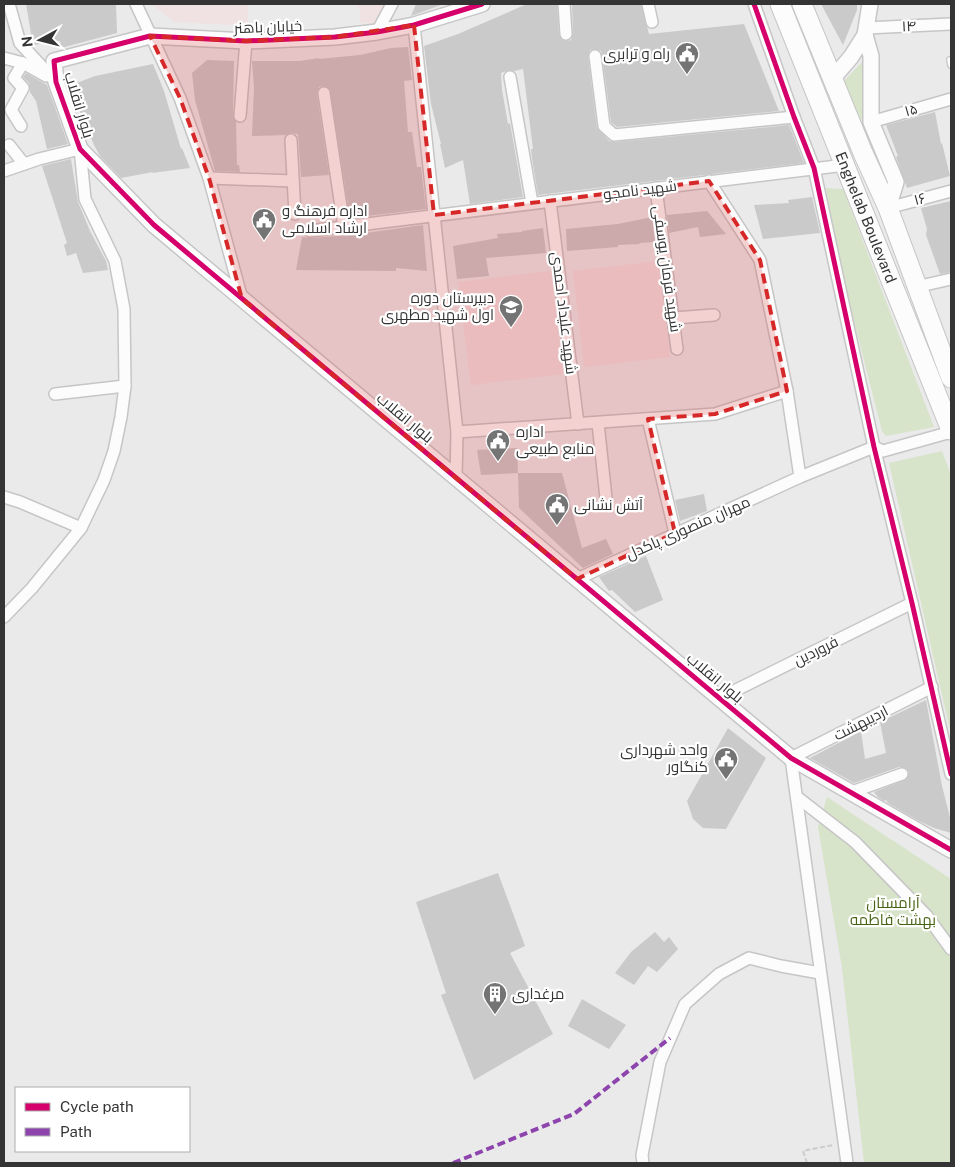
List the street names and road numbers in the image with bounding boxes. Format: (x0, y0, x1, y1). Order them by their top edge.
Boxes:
street label: خیابان باهنر (232, 17, 303, 38)
street label: ۱۴ (901, 17, 917, 34)
street label: بلوار انقلاب (60, 70, 98, 140)
street label: ۱۵ (902, 100, 919, 119)
street label: Enghelab Boulevard (832, 149, 900, 285)
street label: شهید نامجو (602, 177, 678, 204)
street label: ۱۶ (912, 189, 928, 208)
street label: شهید فرمان یوسفی (648, 205, 685, 334)
street label: شهید علیداد احمدی (547, 251, 580, 375)
street label: بلوار انقلاب (373, 389, 437, 447)
street label: مهران منصوری پاکدل (623, 493, 753, 564)
street label: فروردین (791, 633, 842, 670)
street label: بلوار انقلاب (683, 649, 747, 707)
street label: اردیبهشت (831, 702, 892, 745)

